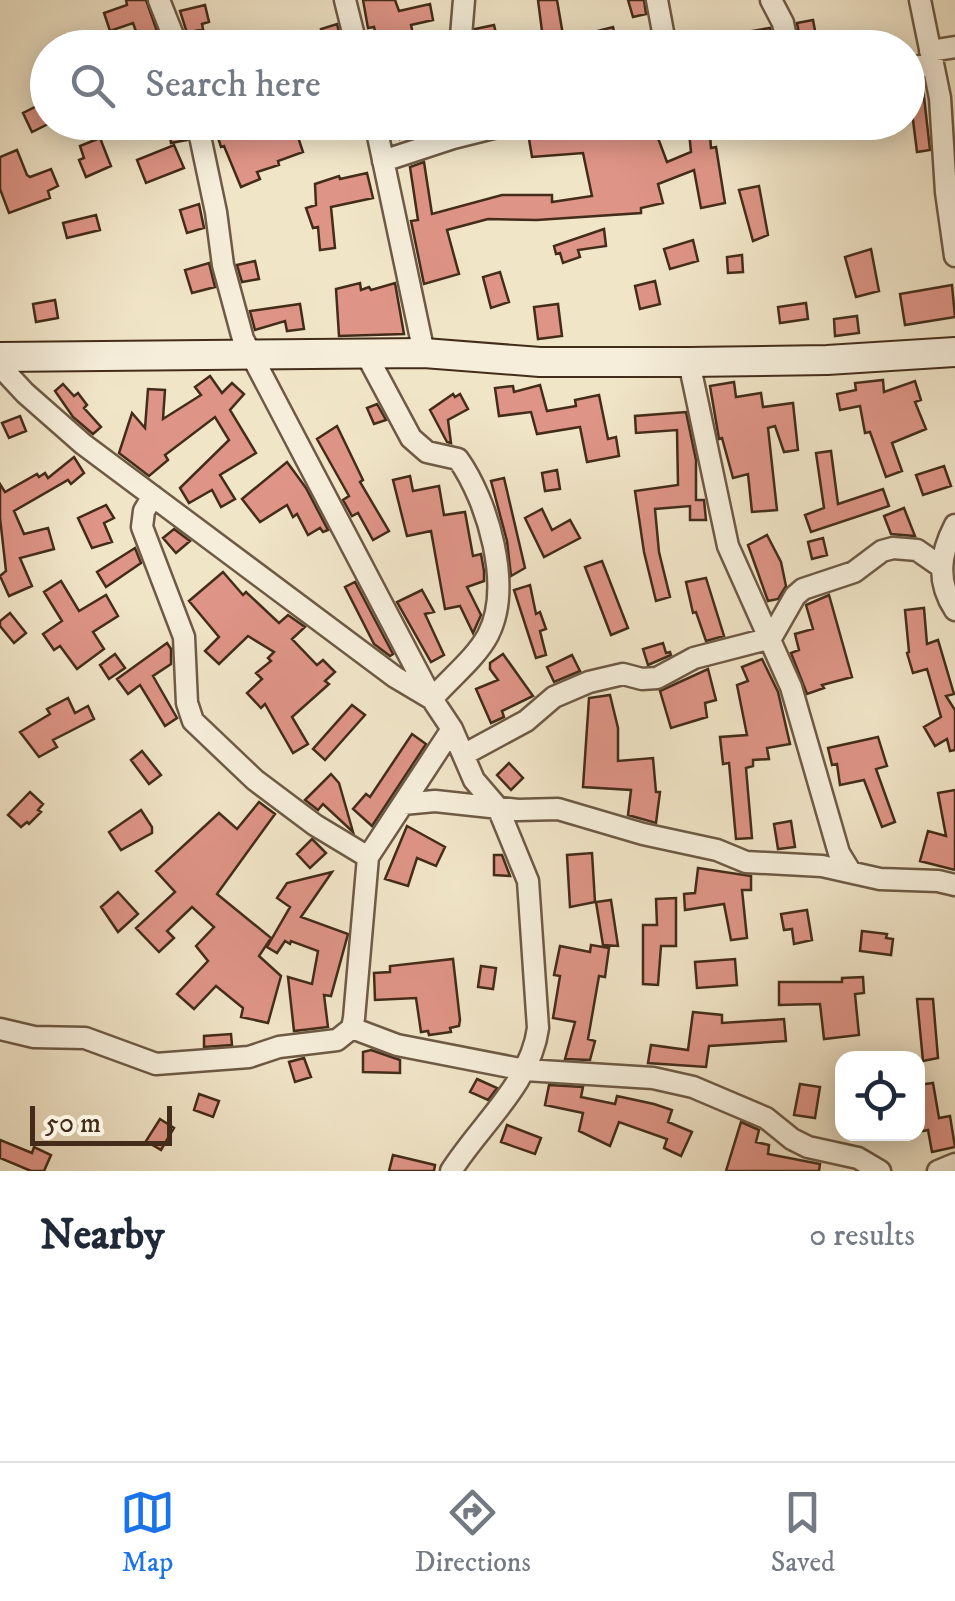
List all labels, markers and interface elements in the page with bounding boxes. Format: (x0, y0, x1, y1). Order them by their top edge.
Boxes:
search box (30, 30, 925, 140)
icon: search (65, 58, 120, 113)
text: Search here (145, 61, 321, 109)
map controls (835, 1051, 925, 1141)
button: locate (835, 1051, 925, 1141)
scale bar (30, 1101, 172, 1146)
text: 50 m (45, 1106, 101, 1141)
text: Nearby (40, 1210, 164, 1262)
text: 0 results (809, 1216, 915, 1256)
tab: Map (120, 1485, 175, 1580)
tab: Directions (415, 1485, 531, 1580)
tab: Saved (771, 1485, 835, 1580)

